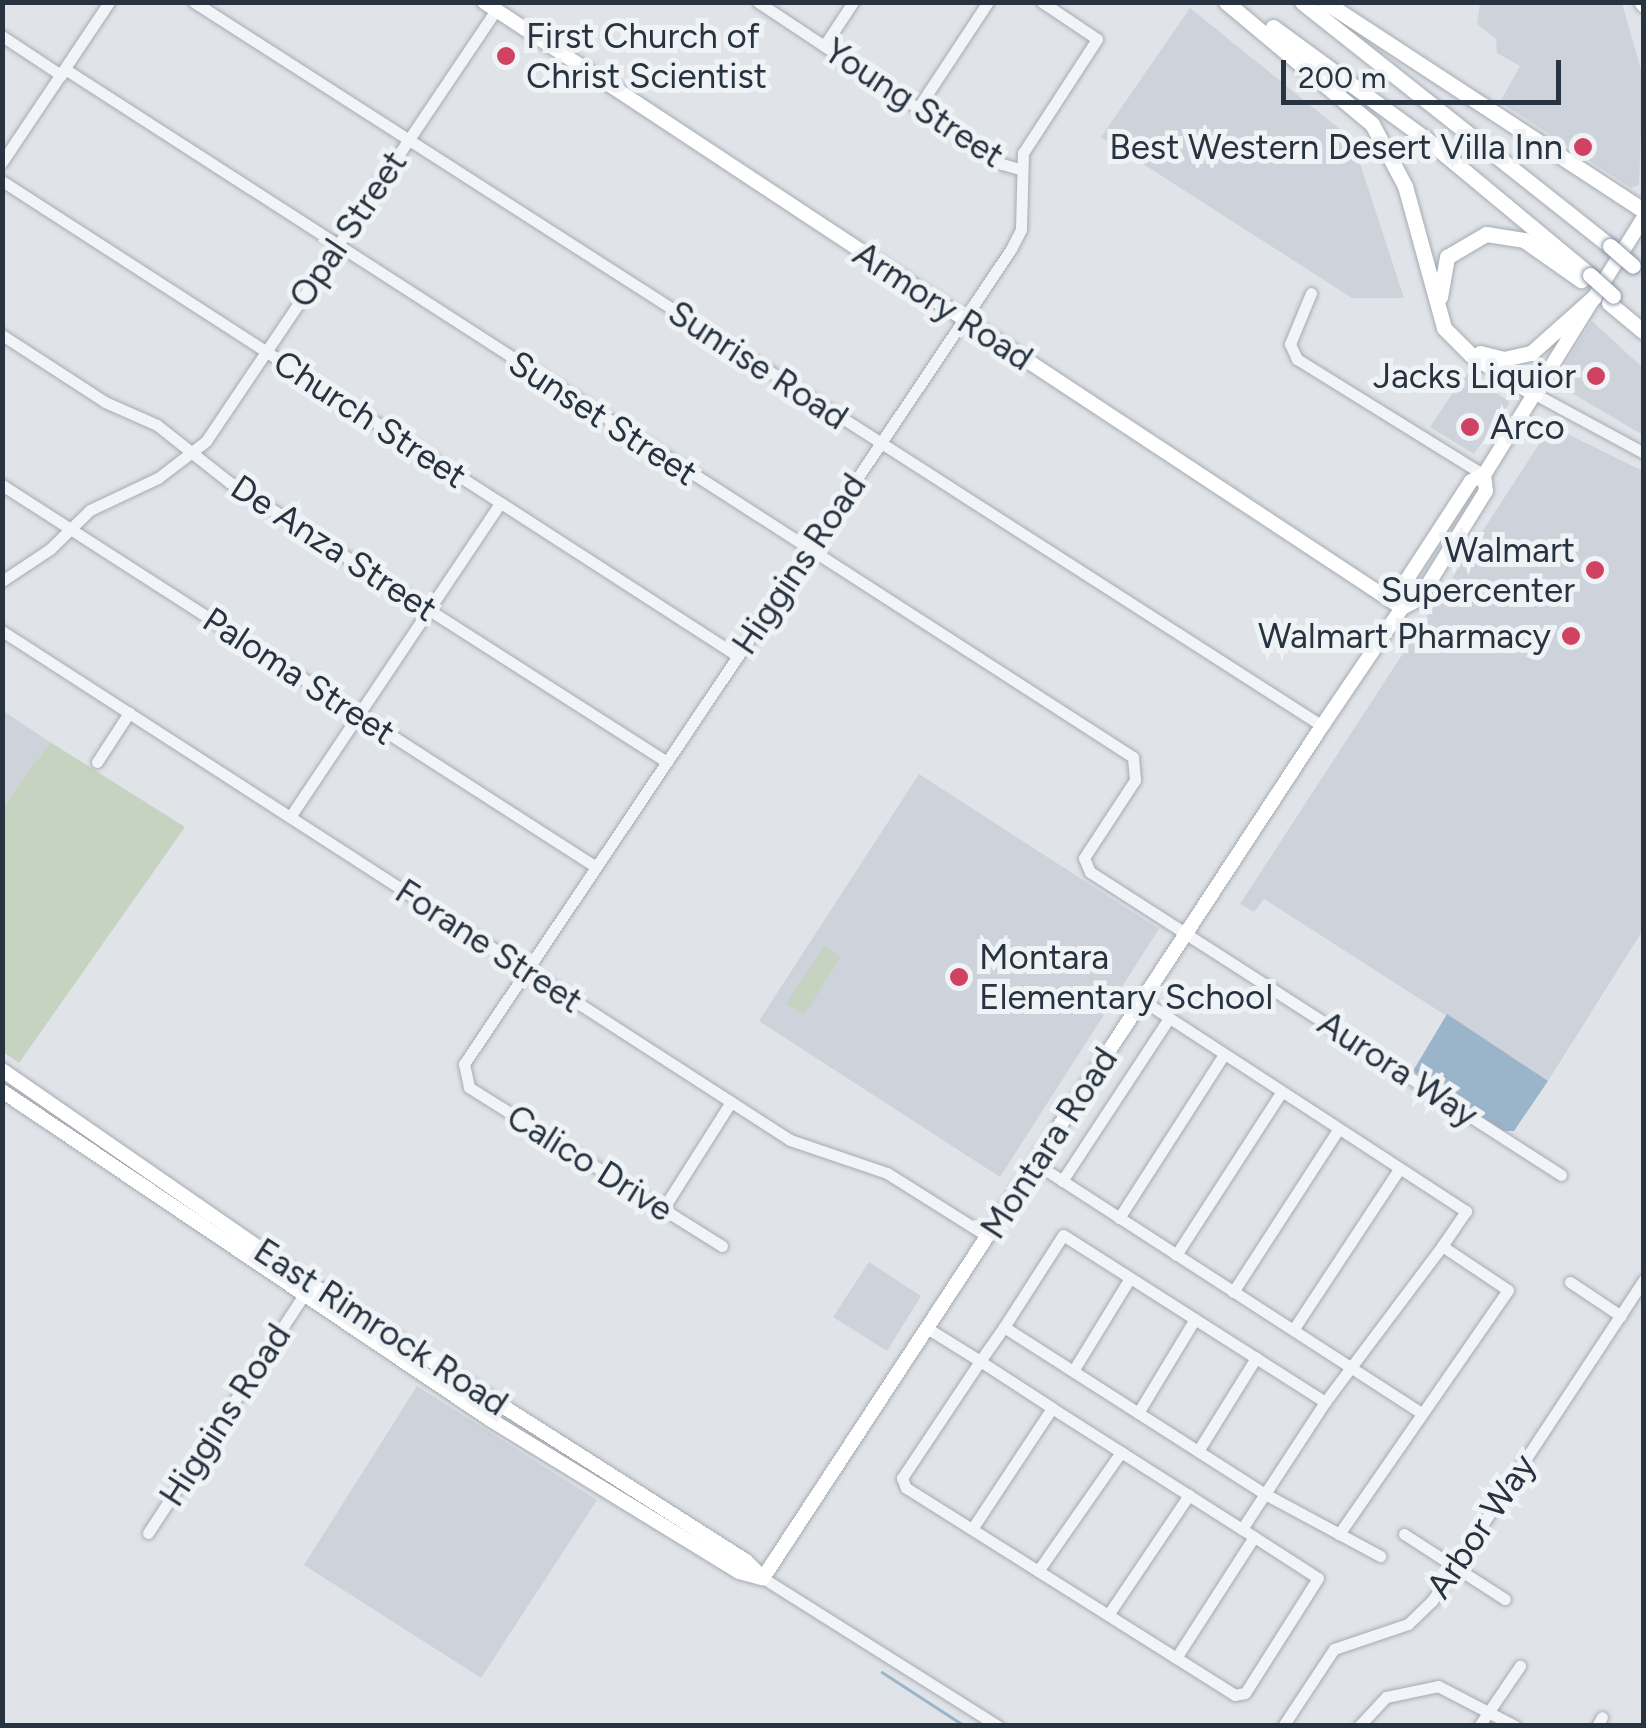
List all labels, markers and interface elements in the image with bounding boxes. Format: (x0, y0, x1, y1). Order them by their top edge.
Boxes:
place label: First Church of Christ Scientist (526, 15, 767, 97)
street label: Young Street (816, 29, 1012, 177)
scale bar (1286, 40, 1566, 102)
marker: First Church of Christ Scientist (495, 45, 517, 67)
text: 200 m (1298, 59, 1386, 96)
place label: Best Western Desert Villa Inn (1109, 126, 1563, 168)
marker: Best Western Desert Villa Inn (1572, 136, 1594, 158)
street label: Opal Street (280, 143, 416, 315)
street label: Armory Road (846, 233, 1040, 379)
street label: Sunrise Road (661, 292, 855, 438)
street label: Church Street (266, 341, 474, 497)
street label: Sunset Street (501, 342, 705, 494)
place label: Jacks Liquior (1373, 355, 1576, 397)
marker: Jacks Liquior (1585, 365, 1607, 387)
place label: Arco (1490, 406, 1565, 448)
marker: Arco (1459, 416, 1481, 438)
street label: De Anza Street (223, 466, 445, 630)
street label: Higgins Road (723, 466, 875, 662)
place label: Walmart Supercenter (1381, 529, 1575, 611)
marker: Walmart Supercenter (1584, 559, 1606, 581)
street label: Paloma Street (195, 598, 403, 754)
place label: Walmart Pharmacy (1258, 615, 1551, 657)
marker: Walmart Pharmacy (1560, 625, 1582, 647)
street label: Forane Street (388, 870, 590, 1022)
place label: Montara Elementary School (979, 936, 1273, 1018)
marker: Montara Elementary School (948, 966, 970, 988)
street label: Aurora Way (1310, 1002, 1486, 1136)
street label: Montara Road (972, 1040, 1126, 1246)
street label: Calico Drive (499, 1095, 681, 1231)
street label: East Rimrock Road (246, 1229, 516, 1425)
street label: Higgins Road (151, 1316, 299, 1514)
street label: Arbor Way (1417, 1446, 1545, 1606)

